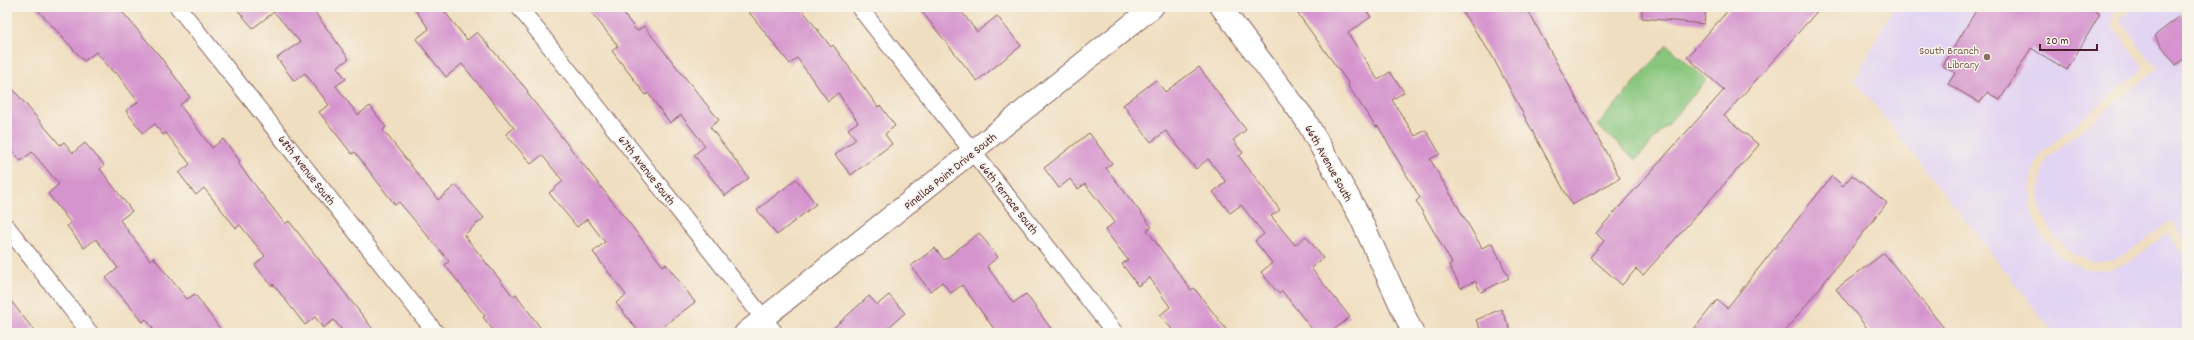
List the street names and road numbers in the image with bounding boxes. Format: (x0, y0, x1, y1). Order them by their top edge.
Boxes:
street label: 66th Avenue South (1299, 122, 1356, 205)
street label: Pinellas Point Drive South (901, 129, 1001, 215)
street label: 68th Avenue South (273, 132, 339, 210)
street label: 67th Avenue South (613, 132, 679, 209)
street label: 66th Terrace South (974, 159, 1041, 239)

